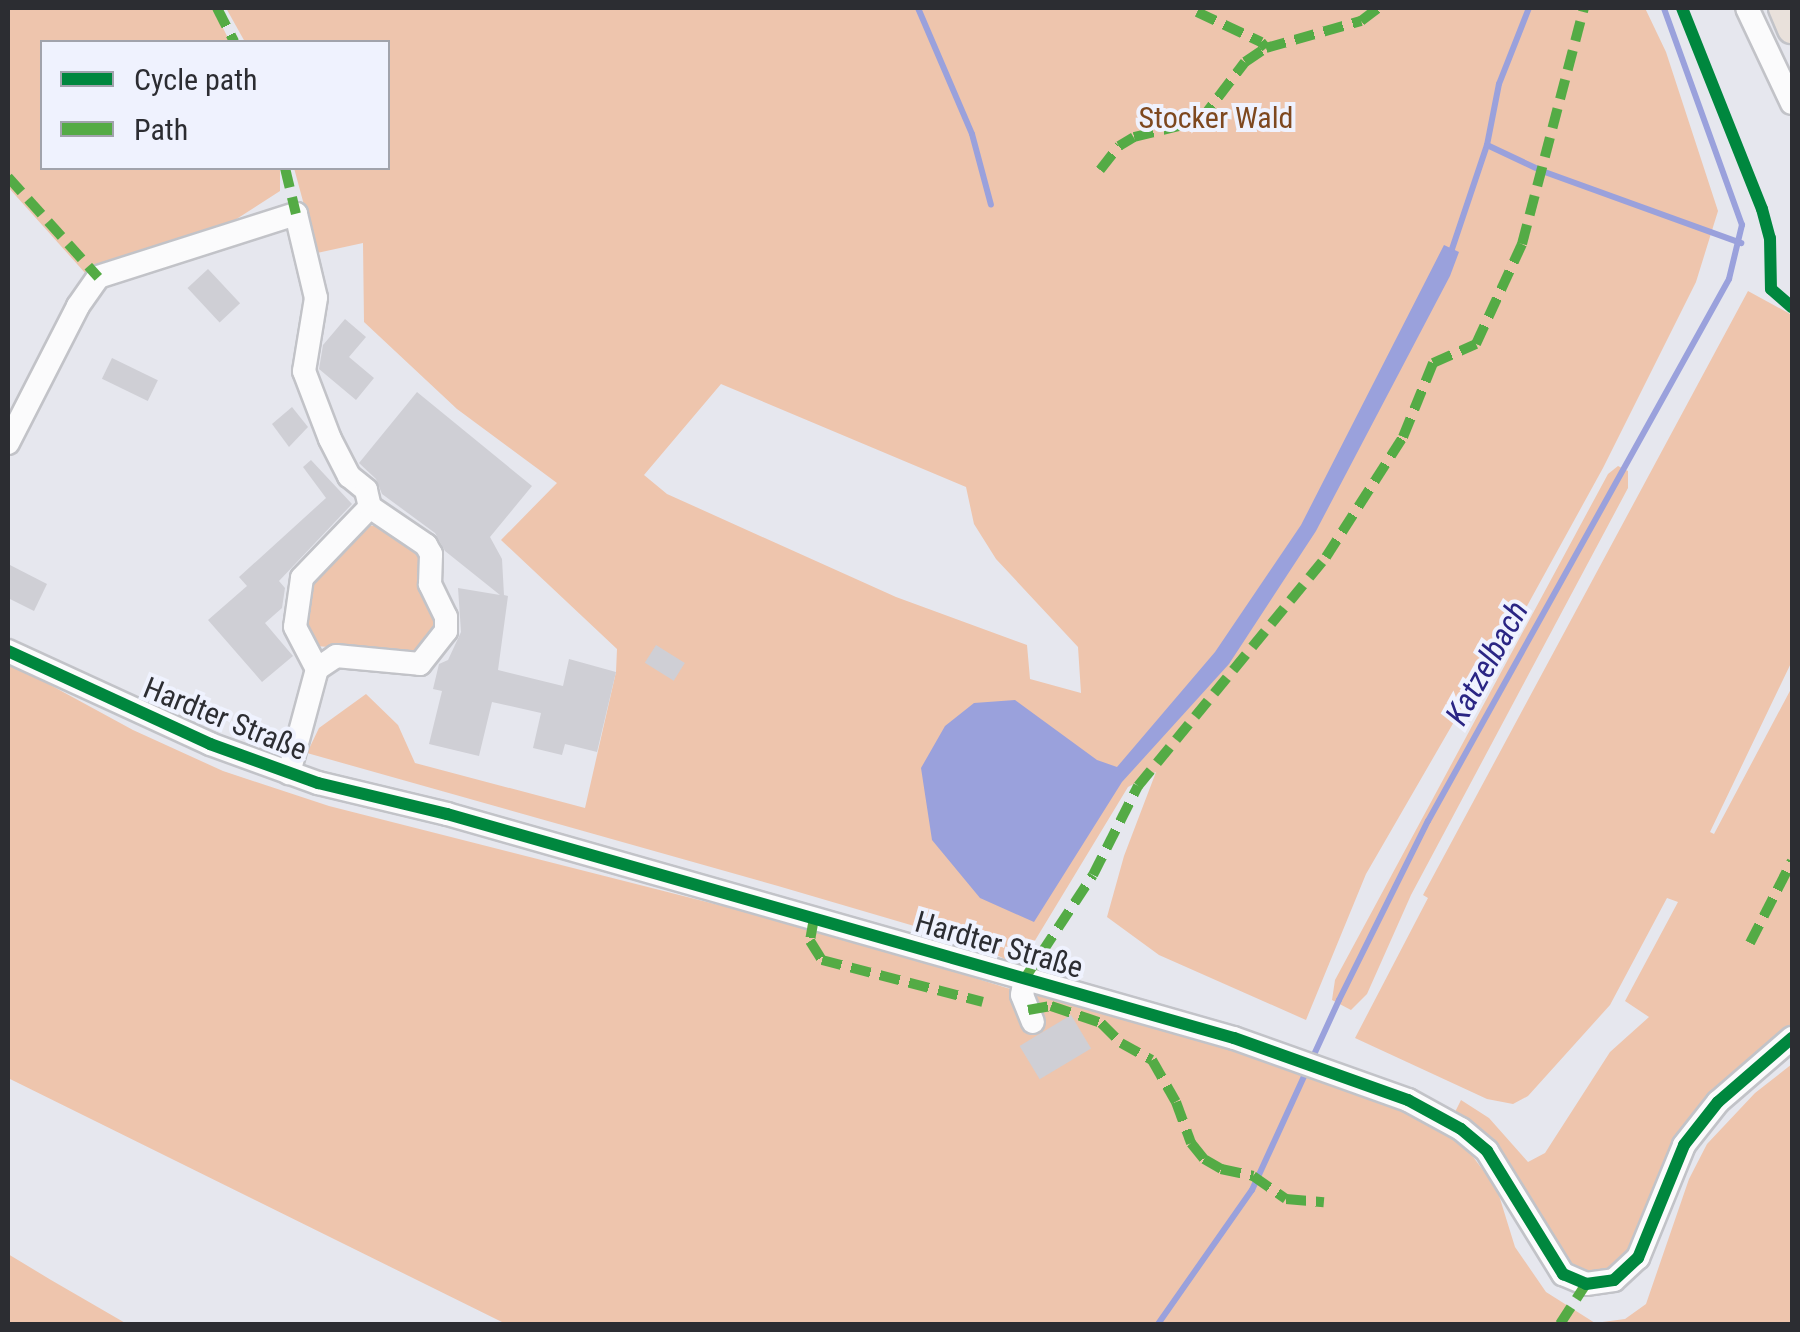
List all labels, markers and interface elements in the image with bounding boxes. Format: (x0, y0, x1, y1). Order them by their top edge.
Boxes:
legend (40, 40, 390, 170)
text: Cycle path (134, 62, 258, 97)
park label: Stocker Wald (1139, 100, 1293, 136)
text: Path (134, 112, 188, 147)
water label: Katzelbach (1437, 594, 1537, 732)
street label: Hardter Straße (138, 670, 312, 768)
street label: Hardter Straße (911, 904, 1087, 986)

